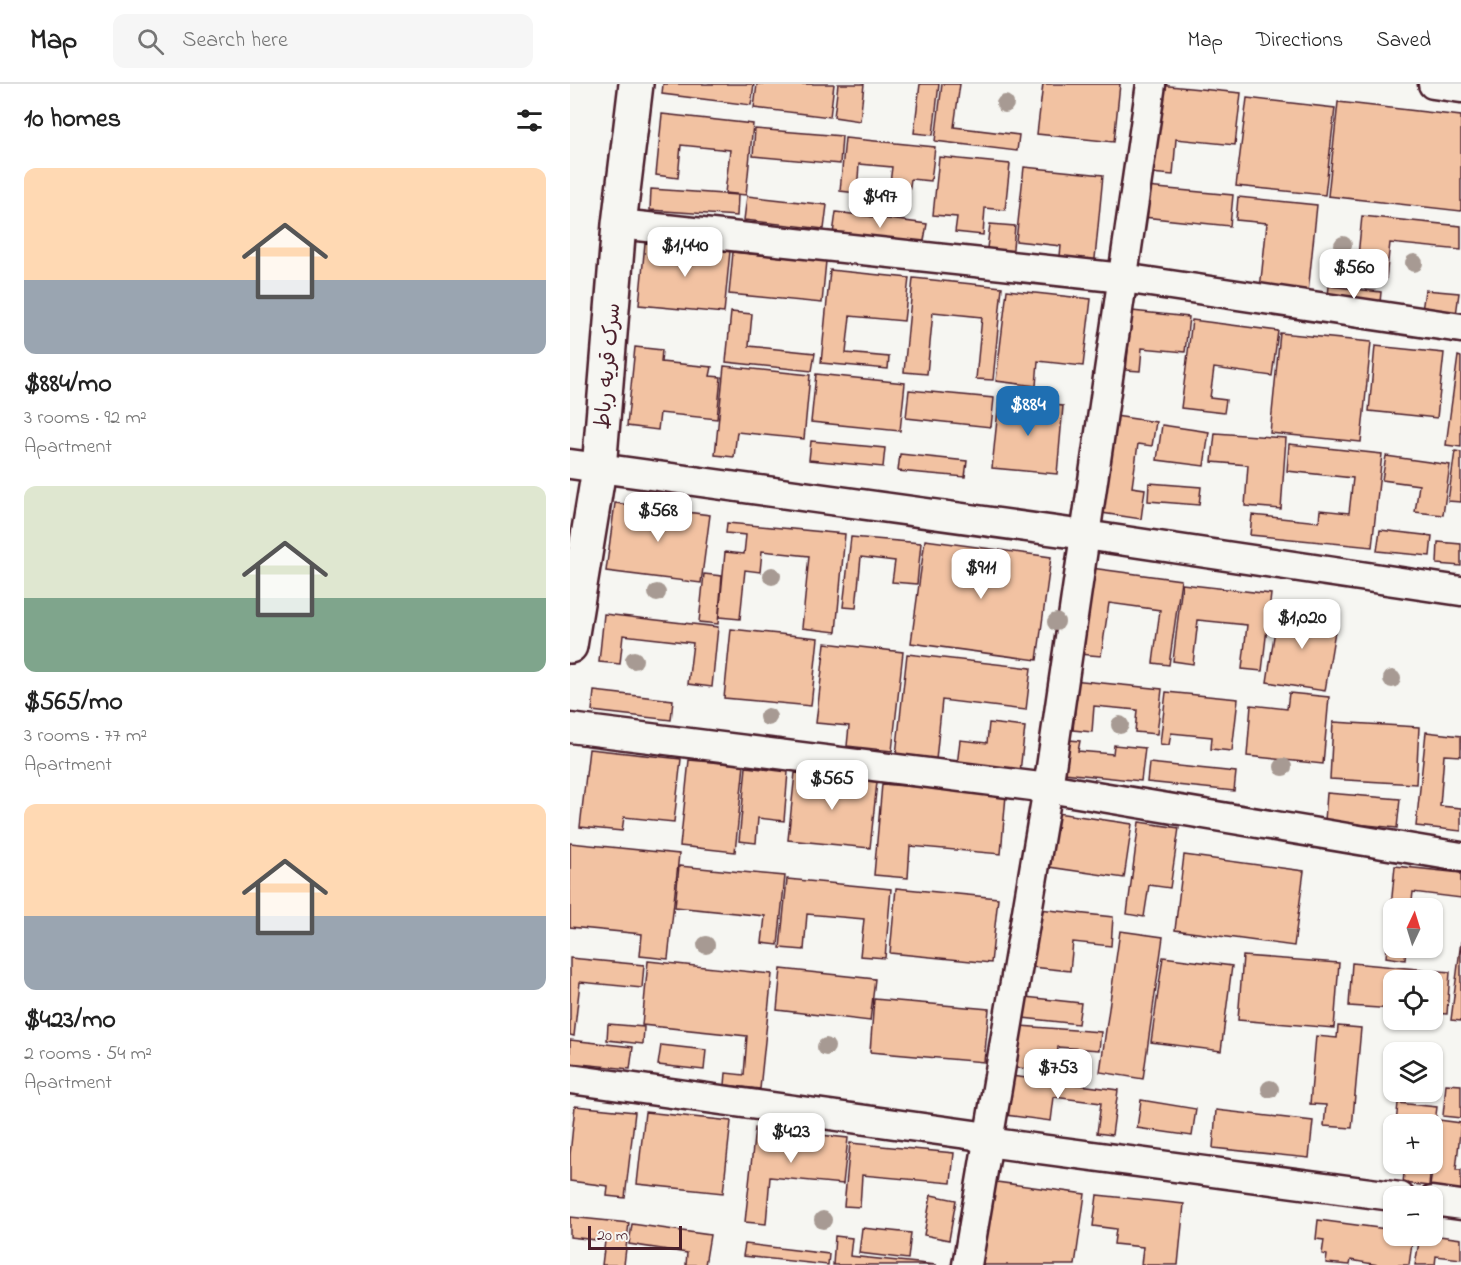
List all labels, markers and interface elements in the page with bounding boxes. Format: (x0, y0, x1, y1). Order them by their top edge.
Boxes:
search box (113, 14, 533, 68)
text: Map (30, 21, 77, 62)
icon: search (134, 25, 167, 58)
text: Search here (182, 25, 288, 57)
text: Map (1187, 26, 1223, 56)
text: Directions (1256, 26, 1343, 56)
text: Saved (1376, 26, 1431, 56)
text: 10 homes (24, 101, 121, 139)
icon: filters (513, 104, 546, 137)
pin: $497 (844, 178, 916, 229)
text: $497 (863, 183, 897, 212)
icon: home (231, 207, 339, 315)
pin: $1,440 (636, 227, 734, 278)
text: $1,440 (661, 232, 709, 261)
pin: $560 (1318, 249, 1390, 300)
text: $560 (1334, 254, 1374, 283)
street label: سرک قریه رباط (589, 302, 629, 431)
text: $884/mo (24, 366, 112, 404)
pin: $884 (992, 386, 1064, 437)
text: $884 (1010, 391, 1046, 420)
text: 3 rooms · 92 m² (24, 404, 147, 433)
text: Apartment (24, 433, 112, 462)
pin: $568 (622, 492, 694, 543)
text: $568 (638, 497, 678, 526)
icon: home (231, 525, 339, 633)
pin: $911 (945, 549, 1017, 600)
text: $911 (966, 554, 996, 583)
pin: $1,020 (1253, 599, 1351, 650)
text: $1,020 (1277, 604, 1327, 633)
text: $565/mo (24, 684, 123, 722)
text: 3 rooms · 77 m² (24, 722, 147, 751)
text: Apartment (24, 751, 112, 780)
pin: $565 (796, 760, 868, 811)
text: $565 (810, 765, 854, 794)
icon: home (231, 843, 339, 951)
north arrow (1383, 898, 1443, 958)
map controls (1383, 898, 1443, 1246)
button: locate (1383, 970, 1443, 1030)
text: $423/mo (24, 1002, 116, 1040)
text: 2 rooms · 54 m² (24, 1040, 152, 1069)
button: layers (1383, 1042, 1443, 1102)
pin: $753 (1022, 1049, 1094, 1100)
text: $753 (1038, 1054, 1078, 1083)
text: Apartment (24, 1069, 112, 1098)
pin: $423 (755, 1113, 827, 1164)
button: + (1383, 1114, 1443, 1174)
text: $423 (772, 1118, 810, 1147)
button: − (1383, 1186, 1443, 1246)
scale bar (588, 1223, 682, 1250)
text: 20 m (597, 1224, 628, 1248)

